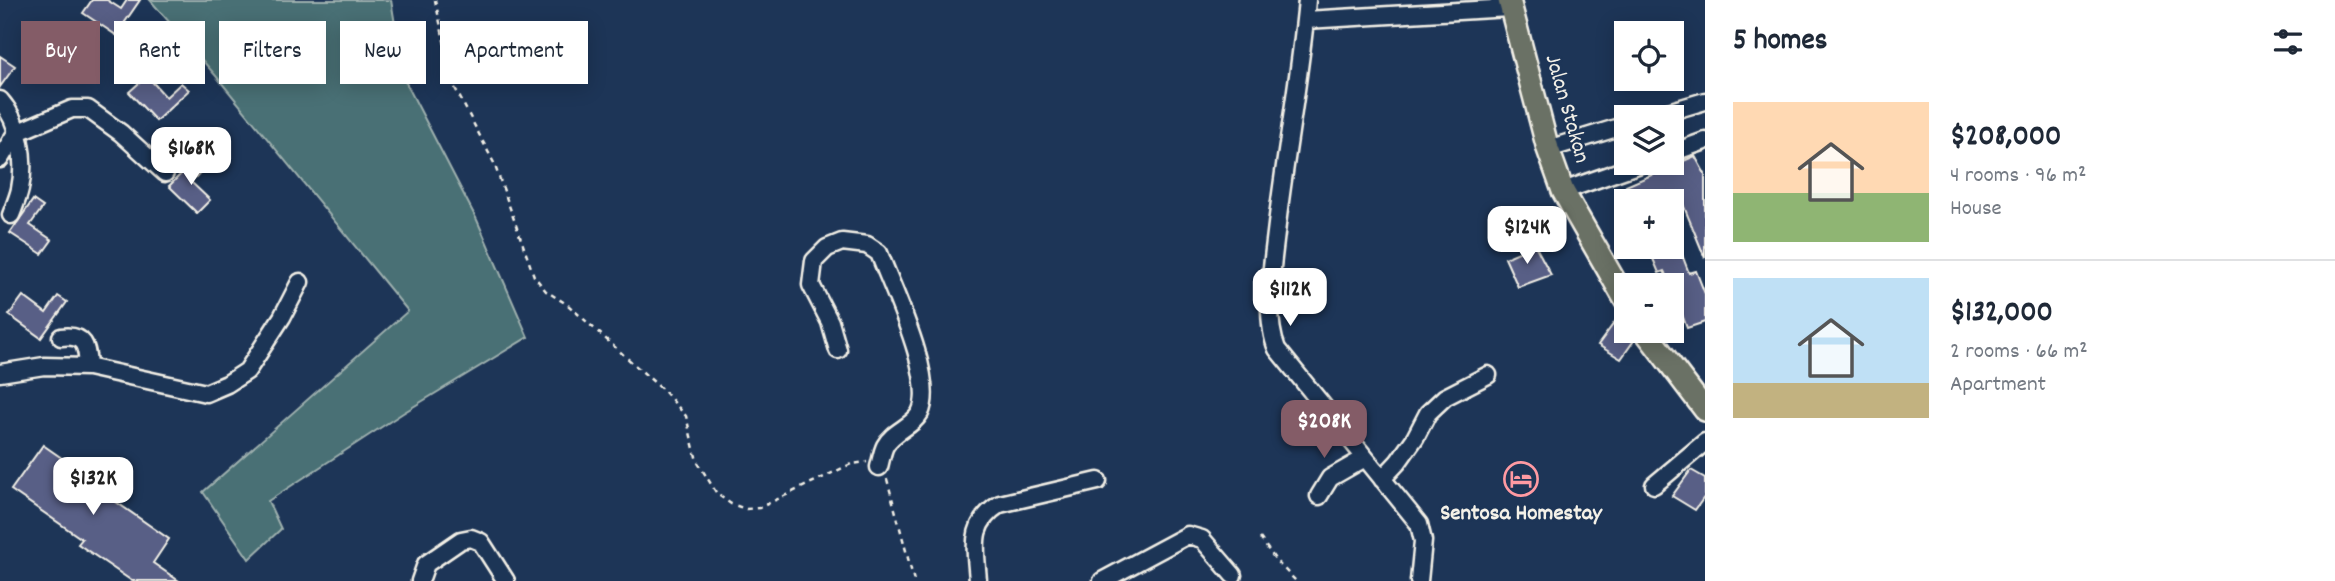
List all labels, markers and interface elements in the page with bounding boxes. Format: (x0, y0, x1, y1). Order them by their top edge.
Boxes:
chip: Buy (21, 21, 100, 84)
chip: Rent (114, 21, 205, 84)
chip: Filters (219, 21, 326, 84)
chip: New (340, 21, 426, 84)
chip: Apartment (440, 21, 588, 84)
map controls (1614, 21, 1684, 343)
button: locate (1614, 21, 1684, 91)
text: 5 homes (1733, 21, 1827, 64)
icon: filters (2269, 23, 2307, 61)
street label: Jalan Stakan (1535, 51, 1597, 167)
button: layers (1614, 105, 1684, 175)
text: $208,000 (1950, 117, 2061, 160)
pin: $168K (142, 128, 240, 187)
icon: home (1789, 130, 1873, 214)
text: $168K (167, 133, 215, 166)
text: 4 rooms · 96 m² (1950, 160, 2086, 193)
button: + (1614, 189, 1684, 259)
text: House (1950, 193, 2002, 226)
pin: $124K (1478, 206, 1576, 266)
text: $124K (1504, 212, 1550, 245)
pin: $112K (1241, 268, 1339, 328)
button: − (1614, 273, 1684, 343)
text: $112K (1269, 274, 1311, 307)
text: $132,000 (1950, 293, 2053, 336)
icon: home (1789, 306, 1873, 390)
text: 2 rooms · 66 m² (1950, 336, 2088, 369)
text: Apartment (1950, 369, 2046, 402)
pin: $208K (1275, 400, 1373, 460)
text: $208K (1297, 406, 1351, 439)
pin: $132K (44, 458, 142, 517)
hotel icon: Sentosa Homestay (1502, 460, 1540, 498)
text: $132K (69, 463, 117, 496)
place label: Sentosa Homestay (1440, 498, 1603, 531)

